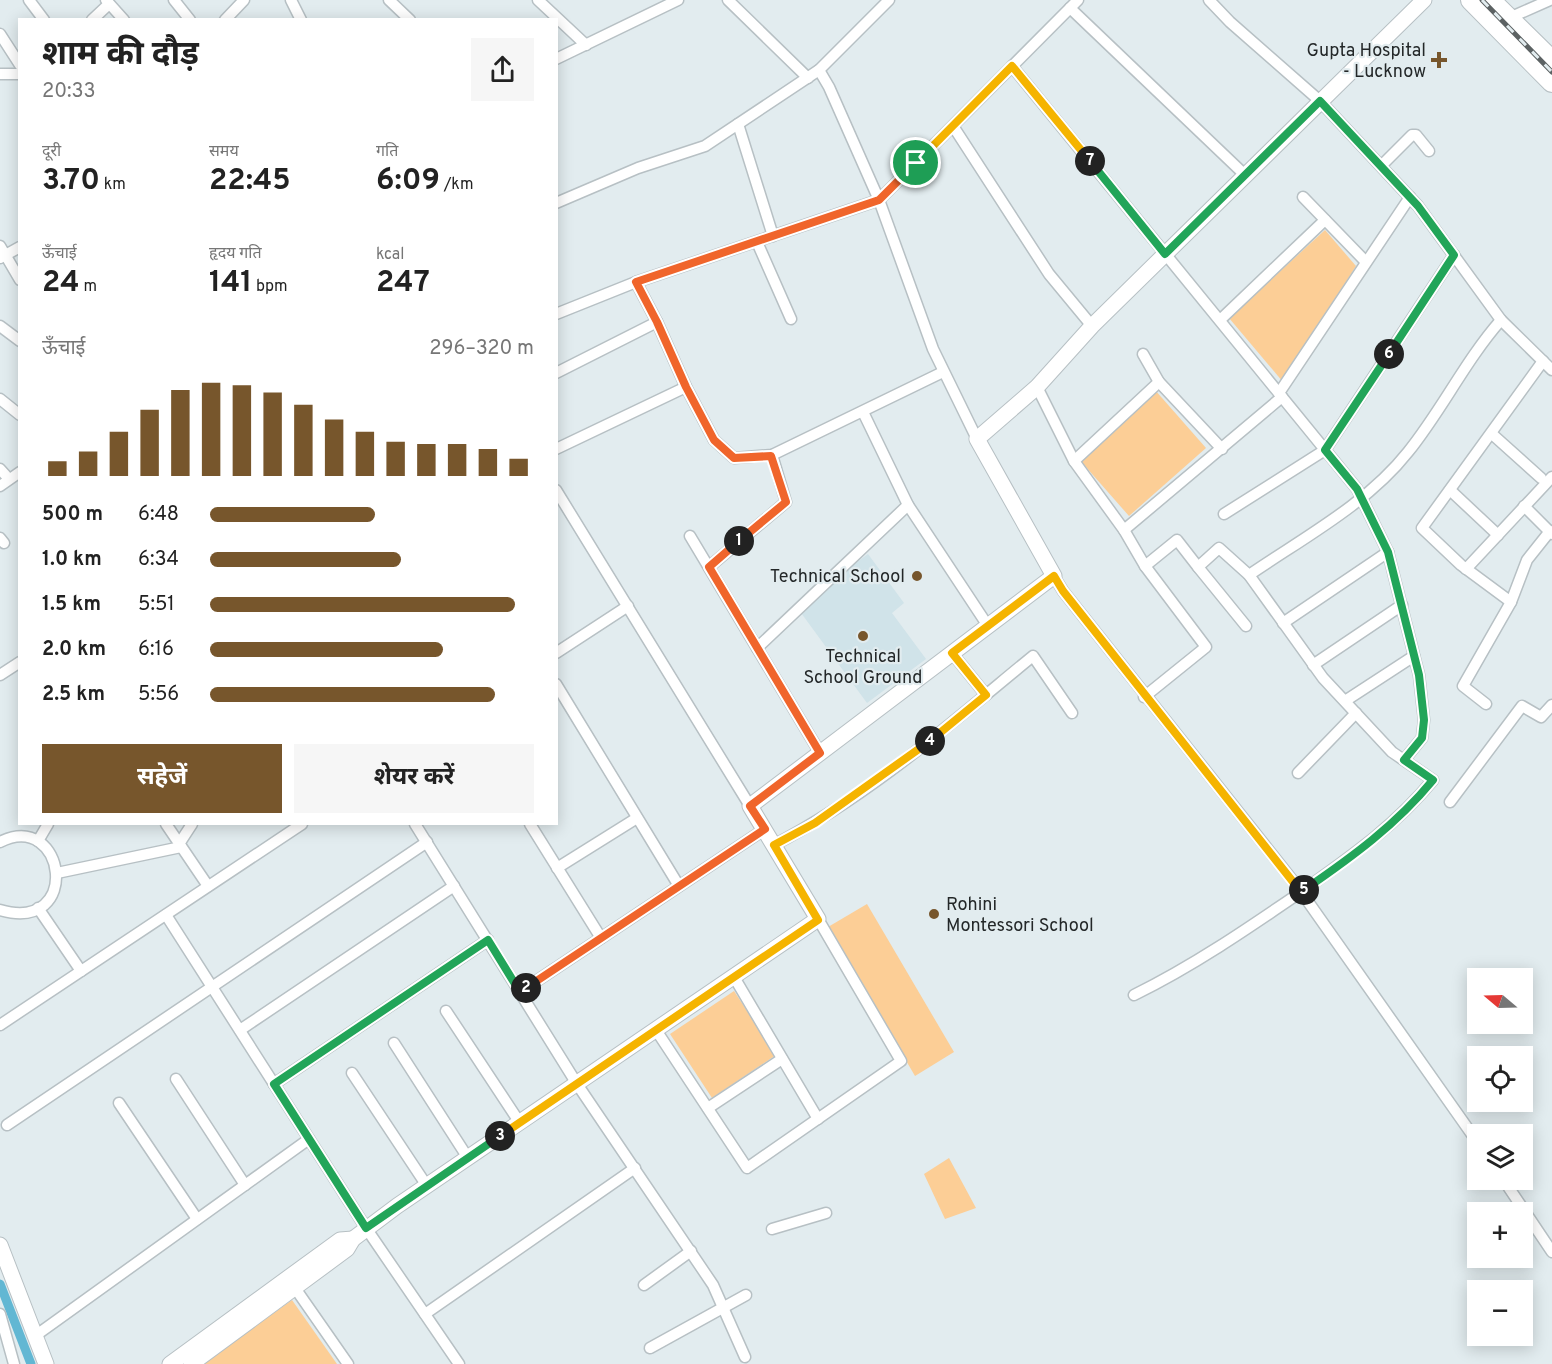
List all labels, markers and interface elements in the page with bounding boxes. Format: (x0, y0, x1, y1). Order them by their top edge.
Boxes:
text: शाम की दौड़ (42, 35, 199, 77)
button: share (471, 38, 534, 101)
place label: Gupta Hospital - Lucknow (1307, 40, 1426, 84)
marker: Gupta Hospital - Lucknow (1430, 51, 1448, 69)
text: 20:33 (42, 79, 96, 105)
pin (890, 137, 941, 188)
text: दूरी (42, 142, 61, 162)
text: समय (209, 142, 239, 162)
text: गति (376, 142, 398, 162)
icon: arrive (899, 146, 932, 179)
pin: 7 (1075, 146, 1105, 176)
text: 7 (1086, 151, 1094, 171)
text: 3.70 (42, 163, 100, 200)
text: 22:45 (209, 163, 291, 200)
text: 6:09 (376, 163, 440, 200)
text: km (100, 175, 126, 195)
text: /km (440, 175, 474, 195)
text: ऊँचाई (42, 244, 77, 264)
text: हृदय गति (209, 244, 262, 264)
text: kcal (376, 245, 404, 265)
text: 24 (42, 265, 80, 302)
text: 141 (209, 265, 252, 302)
text: 247 (376, 265, 430, 302)
text: m (80, 277, 97, 297)
text: bpm (252, 277, 288, 297)
text: ऊँचाई (42, 336, 85, 362)
text: 296–320 m (429, 336, 534, 362)
pin: 6 (1374, 339, 1404, 369)
text: 6 (1384, 344, 1394, 364)
text: 500 m (42, 502, 103, 528)
text: 6:48 (138, 502, 179, 528)
pin: 1 (724, 526, 754, 556)
text: 1 (736, 531, 742, 551)
text: 1.0 km (42, 547, 102, 573)
text: 6:34 (138, 547, 179, 573)
place label: Technical School (770, 566, 905, 589)
marker: Technical School (910, 569, 924, 583)
text: 1.5 km (42, 592, 101, 618)
text: 5:51 (138, 592, 175, 618)
marker: Technical School Ground (856, 629, 870, 643)
text: 2.0 km (42, 637, 106, 663)
text: 6:16 (138, 637, 174, 663)
place label: Technical School Ground (804, 646, 922, 690)
text: 2.5 km (42, 682, 105, 708)
text: 5:56 (138, 682, 179, 708)
pin: 4 (915, 726, 945, 756)
text: 4 (925, 731, 935, 751)
button: सहेजें (42, 744, 282, 813)
button: शेयर करें (294, 744, 534, 813)
pin: 5 (1289, 875, 1319, 905)
text: 5 (1299, 880, 1309, 900)
place label: Rohini Montessori School (946, 894, 1094, 938)
marker: Rohini Montessori School (927, 907, 941, 921)
north arrow (1467, 968, 1533, 1034)
map controls (1467, 968, 1533, 1346)
pin: 2 (511, 973, 541, 1003)
text: 2 (521, 978, 531, 998)
button: locate (1467, 1046, 1533, 1112)
pin: 3 (485, 1121, 515, 1151)
button: layers (1467, 1124, 1533, 1190)
text: 3 (495, 1126, 505, 1146)
button: + (1467, 1202, 1533, 1268)
button: − (1467, 1280, 1533, 1346)

